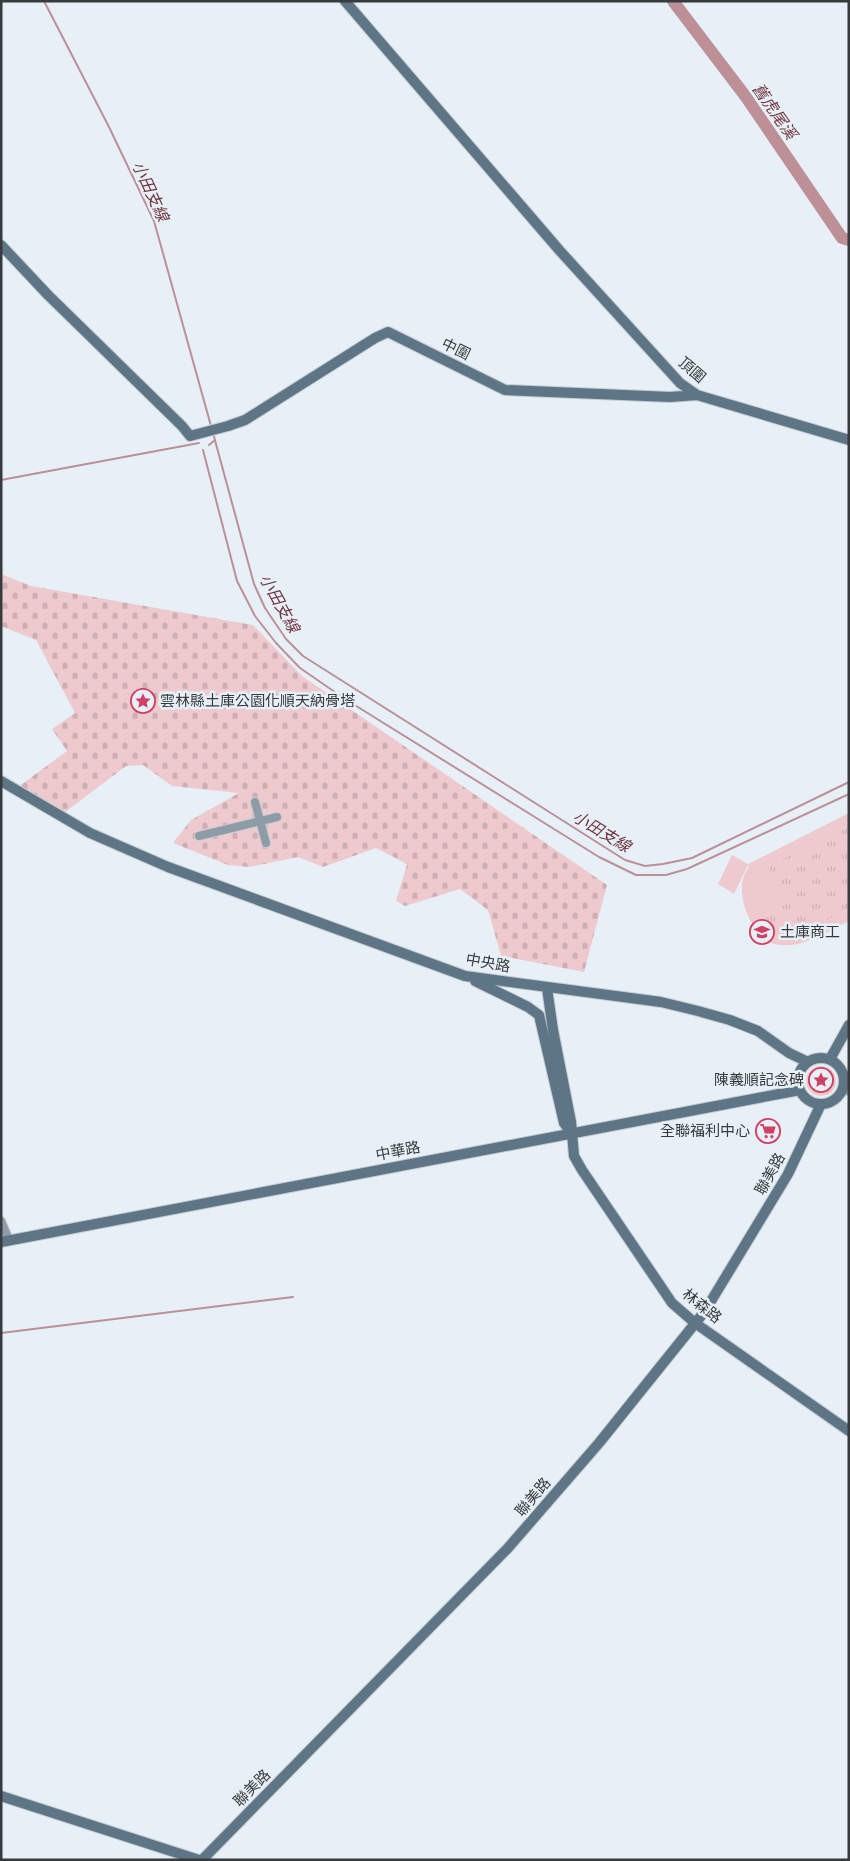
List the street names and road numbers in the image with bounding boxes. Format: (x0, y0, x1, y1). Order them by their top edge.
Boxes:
street label: 中圍 (439, 333, 474, 363)
street label: 頂圍 (675, 353, 710, 386)
street label: 中央路 (464, 949, 512, 975)
street label: 中華路 (374, 1137, 422, 1163)
street label: 聯美路 (750, 1149, 788, 1198)
street label: 林森路 (679, 1284, 726, 1326)
street label: 聯美路 (511, 1473, 554, 1519)
street label: 聯美路 (229, 1765, 274, 1810)

